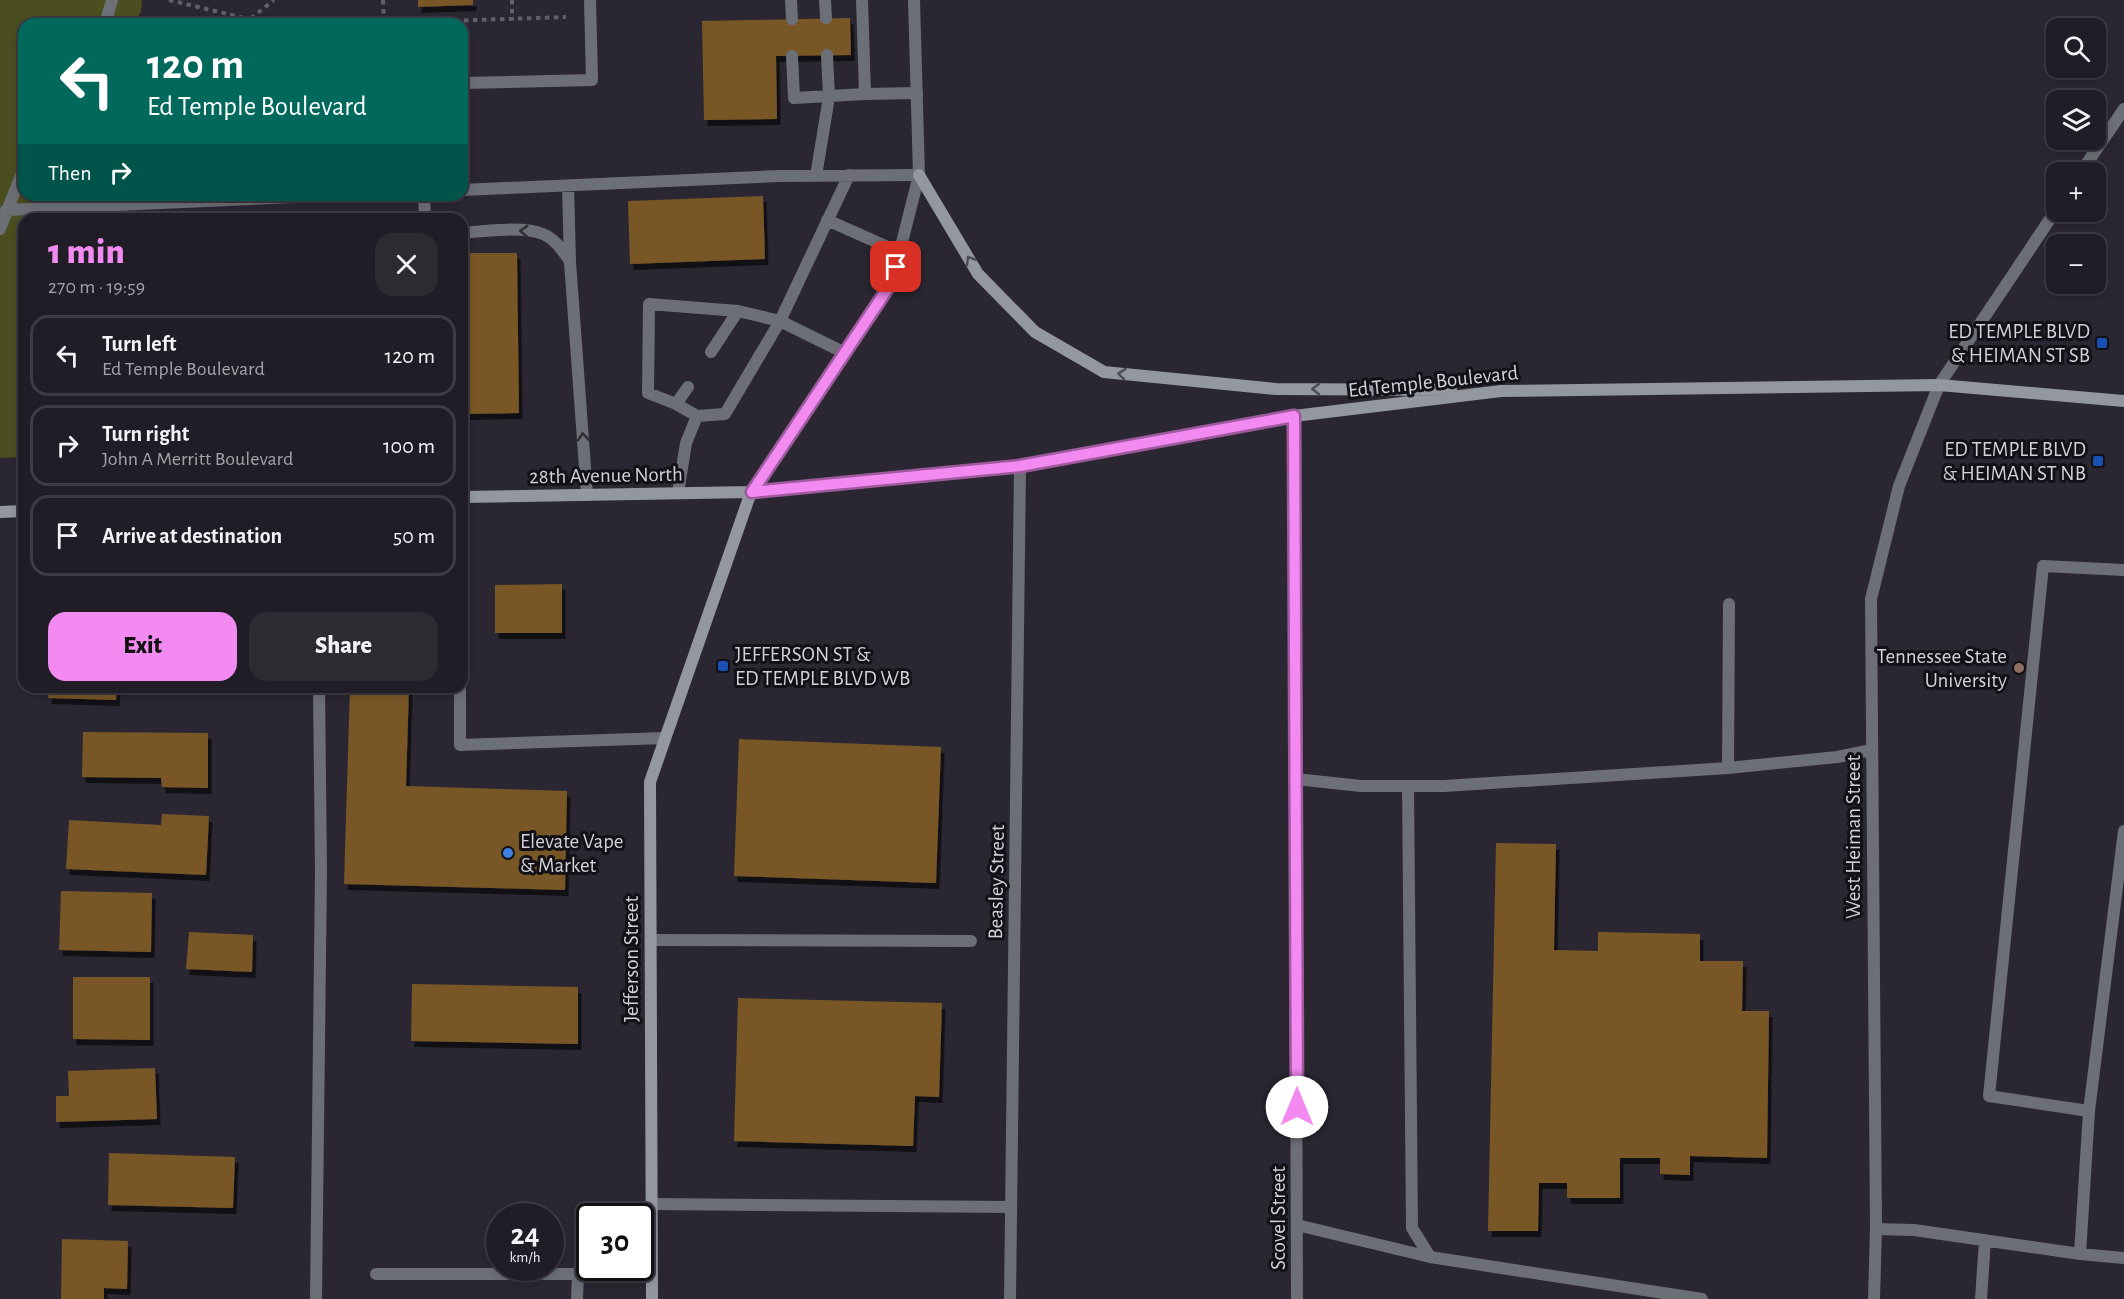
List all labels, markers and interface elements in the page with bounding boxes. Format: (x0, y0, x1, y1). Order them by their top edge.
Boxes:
map controls (2046, 18, 2106, 294)
button: search (2046, 18, 2106, 78)
icon: left (48, 42, 126, 120)
text: 120 m (147, 44, 244, 86)
button: layers (2046, 90, 2106, 150)
text: Ed Temple Boulevard (147, 93, 367, 120)
icon: right (104, 156, 137, 189)
text: Then (48, 162, 92, 184)
button: + (2046, 162, 2106, 222)
one-way arrow (520, 225, 529, 238)
button: close (375, 233, 438, 296)
text: 1 min (48, 234, 125, 270)
button: − (2046, 234, 2106, 294)
pin (870, 241, 921, 292)
icon: arrive (879, 250, 912, 283)
one-way arrow (966, 256, 977, 266)
text: 270 m · 19:59 (48, 277, 145, 297)
place label: ED TEMPLE BLVD & HEIMAN ST SB (1948, 321, 2090, 366)
text: Turn left (102, 333, 176, 355)
marker: ED TEMPLE BLVD & HEIMAN ST SB (2095, 336, 2109, 350)
icon: left (51, 339, 84, 372)
text: 120 m (385, 345, 435, 367)
text: Ed Temple Boulevard (102, 359, 265, 379)
street label: Ed Temple Boulevard (1347, 362, 1519, 401)
one-way arrow (1117, 368, 1126, 381)
one-way arrow (1312, 383, 1321, 395)
text: Turn right (102, 423, 189, 445)
icon: right (51, 429, 84, 462)
one-way arrow (577, 432, 590, 441)
text: 100 m (383, 435, 435, 457)
place label: ED TEMPLE BLVD & HEIMAN ST NB (1942, 439, 2086, 484)
text: John A Merritt Boulevard (102, 449, 293, 469)
marker: ED TEMPLE BLVD & HEIMAN ST NB (2091, 454, 2105, 468)
street label: 28th Avenue North (529, 464, 683, 487)
icon: arrive (51, 519, 84, 552)
text: Arrive at destination (102, 525, 282, 547)
text: 50 m (393, 525, 435, 547)
button: Exit (48, 612, 237, 681)
button: Share (249, 612, 438, 681)
place label: JEFFERSON ST & ED TEMPLE BLVD WB (735, 644, 910, 689)
place label: Tennessee State University (1877, 646, 2007, 691)
marker: JEFFERSON ST & ED TEMPLE BLVD WB (716, 659, 730, 673)
marker: Tennessee State University (2012, 661, 2026, 675)
street label: West Heiman Street (1843, 755, 1864, 919)
street label: Beasley Street (985, 824, 1008, 940)
place label: Elevate Vape & Market (520, 831, 624, 876)
marker: Elevate Vape & Market (501, 846, 515, 860)
street label: Jefferson Street (621, 896, 642, 1022)
position arrow (1265, 1075, 1329, 1139)
street label: Scovel Street (1268, 1166, 1289, 1270)
speed limit sign: 30 (576, 1203, 654, 1281)
text: 24 (510, 1220, 540, 1250)
text: km/h (510, 1250, 540, 1265)

